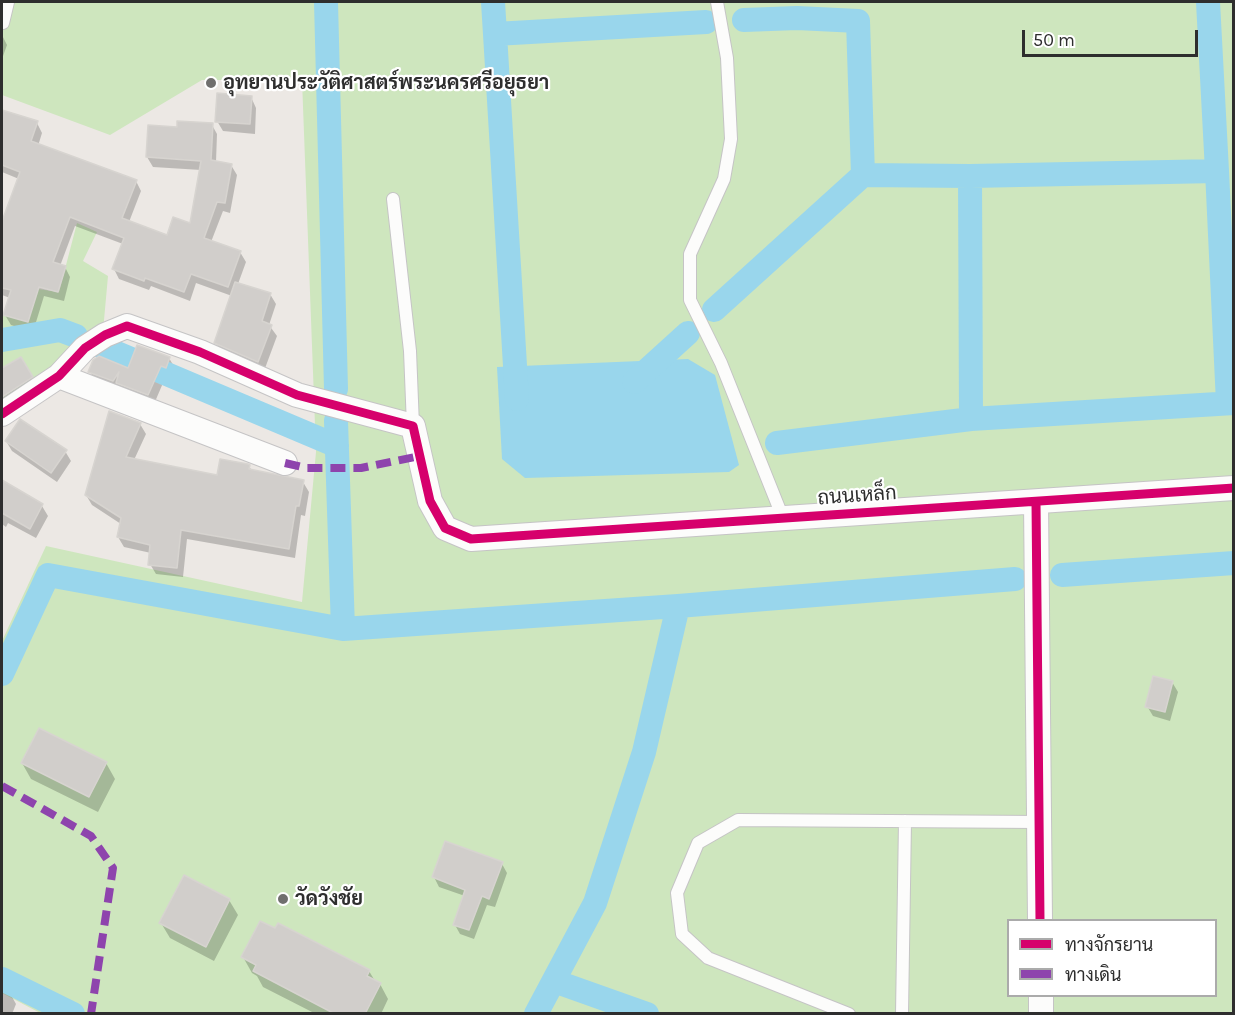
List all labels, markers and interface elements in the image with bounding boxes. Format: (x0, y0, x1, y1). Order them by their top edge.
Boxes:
scale bar (1025, 18, 1200, 56)
text: 50 m (1033, 29, 1075, 51)
place label: อุทยานประวัติศาสตร์พระนครศรีอยุธยา (223, 71, 549, 95)
marker: อุทยานประวัติศาสตร์พระนครศรีอยุธยา (204, 76, 218, 90)
street label: ถนนเหล็ก (817, 481, 897, 511)
place label: วัดวังชัย (295, 887, 363, 911)
marker: วัดวังชัย (276, 892, 290, 906)
legend (1007, 919, 1217, 997)
text: ทางจักรยาน (1065, 934, 1153, 956)
text: ทางเดิน (1065, 964, 1121, 986)

